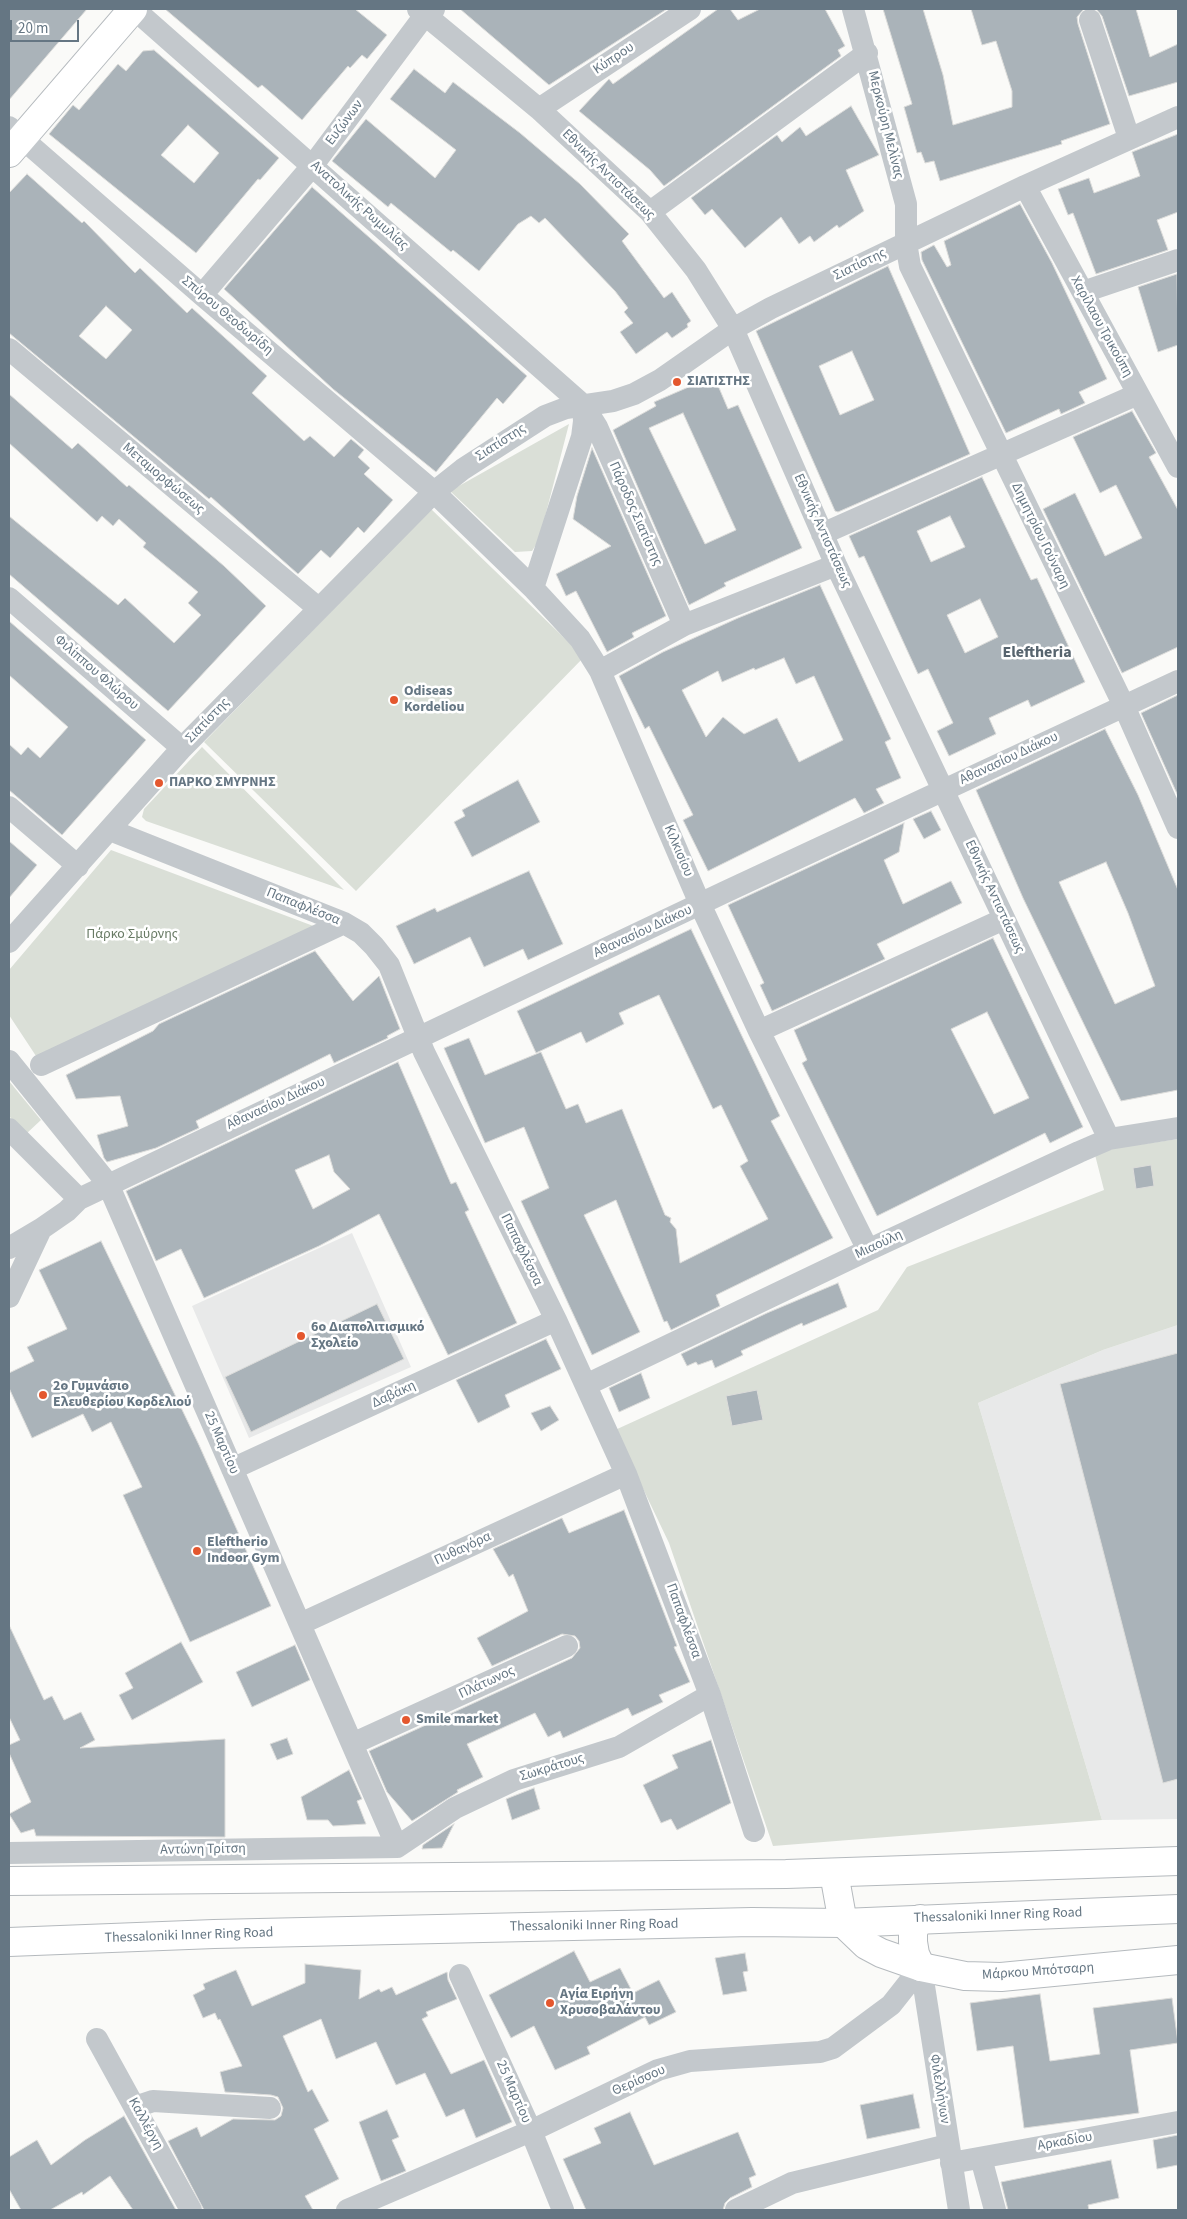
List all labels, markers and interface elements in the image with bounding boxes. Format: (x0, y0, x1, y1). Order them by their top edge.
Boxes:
scale bar (12, 10, 81, 42)
text: 20 m (18, 18, 48, 39)
street label: Κύπρου (590, 39, 638, 79)
street label: Μερκούρη Μελίνας (863, 69, 907, 181)
street label: Ευζώνων (323, 97, 367, 149)
street label: Εθνικής Αντιστάσεως (558, 126, 658, 224)
street label: Ανατολικής Ρωμυλίας (307, 158, 411, 254)
street label: Σιατίστης (831, 245, 889, 285)
street label: Σπύρου Θεοδωρίδη (178, 273, 276, 359)
street label: Χαρίλαου Τρικούπη (1066, 274, 1136, 380)
place label: ΣΙΑΤΙΣΤΗΣ (687, 374, 750, 390)
marker: ΣΙΑΤΙΣΤΗΣ (671, 376, 683, 388)
street label: Σιατίστης (473, 421, 529, 465)
street label: Μεταμορφώσεως (118, 440, 208, 518)
street label: Πάροδος Σιατίστης (605, 459, 665, 569)
street label: Εθνικής Αντιστάσεως (789, 471, 855, 591)
street label: Δημητρίου Γούναρη (1007, 480, 1073, 592)
street label: Φιλίππου Φλώρου (50, 632, 142, 714)
district label: Eleftheria (1002, 643, 1072, 663)
place label: Odiseas Kordeliou (404, 684, 464, 716)
marker: Odiseas Kordeliou (388, 694, 400, 706)
street label: Σιατίστης (182, 695, 234, 747)
street label: Αθανασίου Διάκου (957, 729, 1061, 789)
place label: ΠΑΡΚΟ ΣΜΥΡΝΗΣ (169, 775, 276, 791)
marker: ΠΑΡΚΟ ΣΜΥΡΝΗΣ (153, 777, 165, 789)
street label: Κιλκισίου (660, 822, 696, 880)
street label: Εθνικής Αντιστάσεως (960, 838, 1028, 956)
street label: Παπαφλέσσα (264, 885, 342, 929)
street label: Αθανασίου Διάκου (591, 902, 695, 962)
park label: Πάρκο Σμύρνης (86, 927, 178, 943)
street label: Αθανασίου Διάκου (224, 1074, 328, 1134)
street label: Παπαφλέσσα (496, 1211, 546, 1289)
street label: Μιαούλη (853, 1227, 905, 1263)
place label: 6ο Διαπολιτισμικό Σχολείο (311, 1320, 424, 1352)
marker: 6ο Διαπολιτισμικό Σχολείο (295, 1330, 307, 1342)
street label: Δαβάκη (369, 1378, 419, 1412)
place label: 2ο Γυμνάσιο Ελευθερίου Κορδελιού (53, 1379, 192, 1411)
marker: 2ο Γυμνάσιο Ελευθερίου Κορδελιού (37, 1389, 49, 1401)
street label: 25 Μαρτίου (200, 1409, 242, 1477)
street label: Πυθαγόρα (432, 1529, 494, 1569)
place label: Eleftherio Indoor Gym (207, 1535, 279, 1568)
marker: Eleftherio Indoor Gym (191, 1545, 203, 1557)
street label: Παπαφλέσσα (662, 1581, 704, 1661)
street label: Πλάτωνος (456, 1663, 518, 1703)
place label: Smile market (416, 1712, 498, 1728)
marker: Smile market (400, 1714, 412, 1726)
street label: Σωκράτους (518, 1750, 586, 1786)
street label: Αντώνη Τρίτση (160, 1841, 246, 1859)
street label: Thessaloniki Inner Ring Road (913, 1905, 1083, 1927)
street label: Thessaloniki Inner Ring Road (509, 1916, 679, 1936)
street label: Thessaloniki Inner Ring Road (104, 1925, 274, 1947)
street label: Μάρκου Μπότσαρη (981, 1960, 1095, 1984)
place label: Αγία Ειρήνη Χρυσοβαλάντου (560, 1987, 660, 2020)
marker: Αγία Ειρήνη Χρυσοβαλάντου (544, 1997, 556, 2009)
street label: Φιλελλήνων (925, 2053, 953, 2125)
street label: 25 Μαρτίου (492, 2058, 534, 2126)
street label: Θερίσσου (610, 2062, 668, 2100)
street label: Καλλέργη (124, 2095, 166, 2153)
street label: Αρκαδίου (1036, 2129, 1094, 2155)

